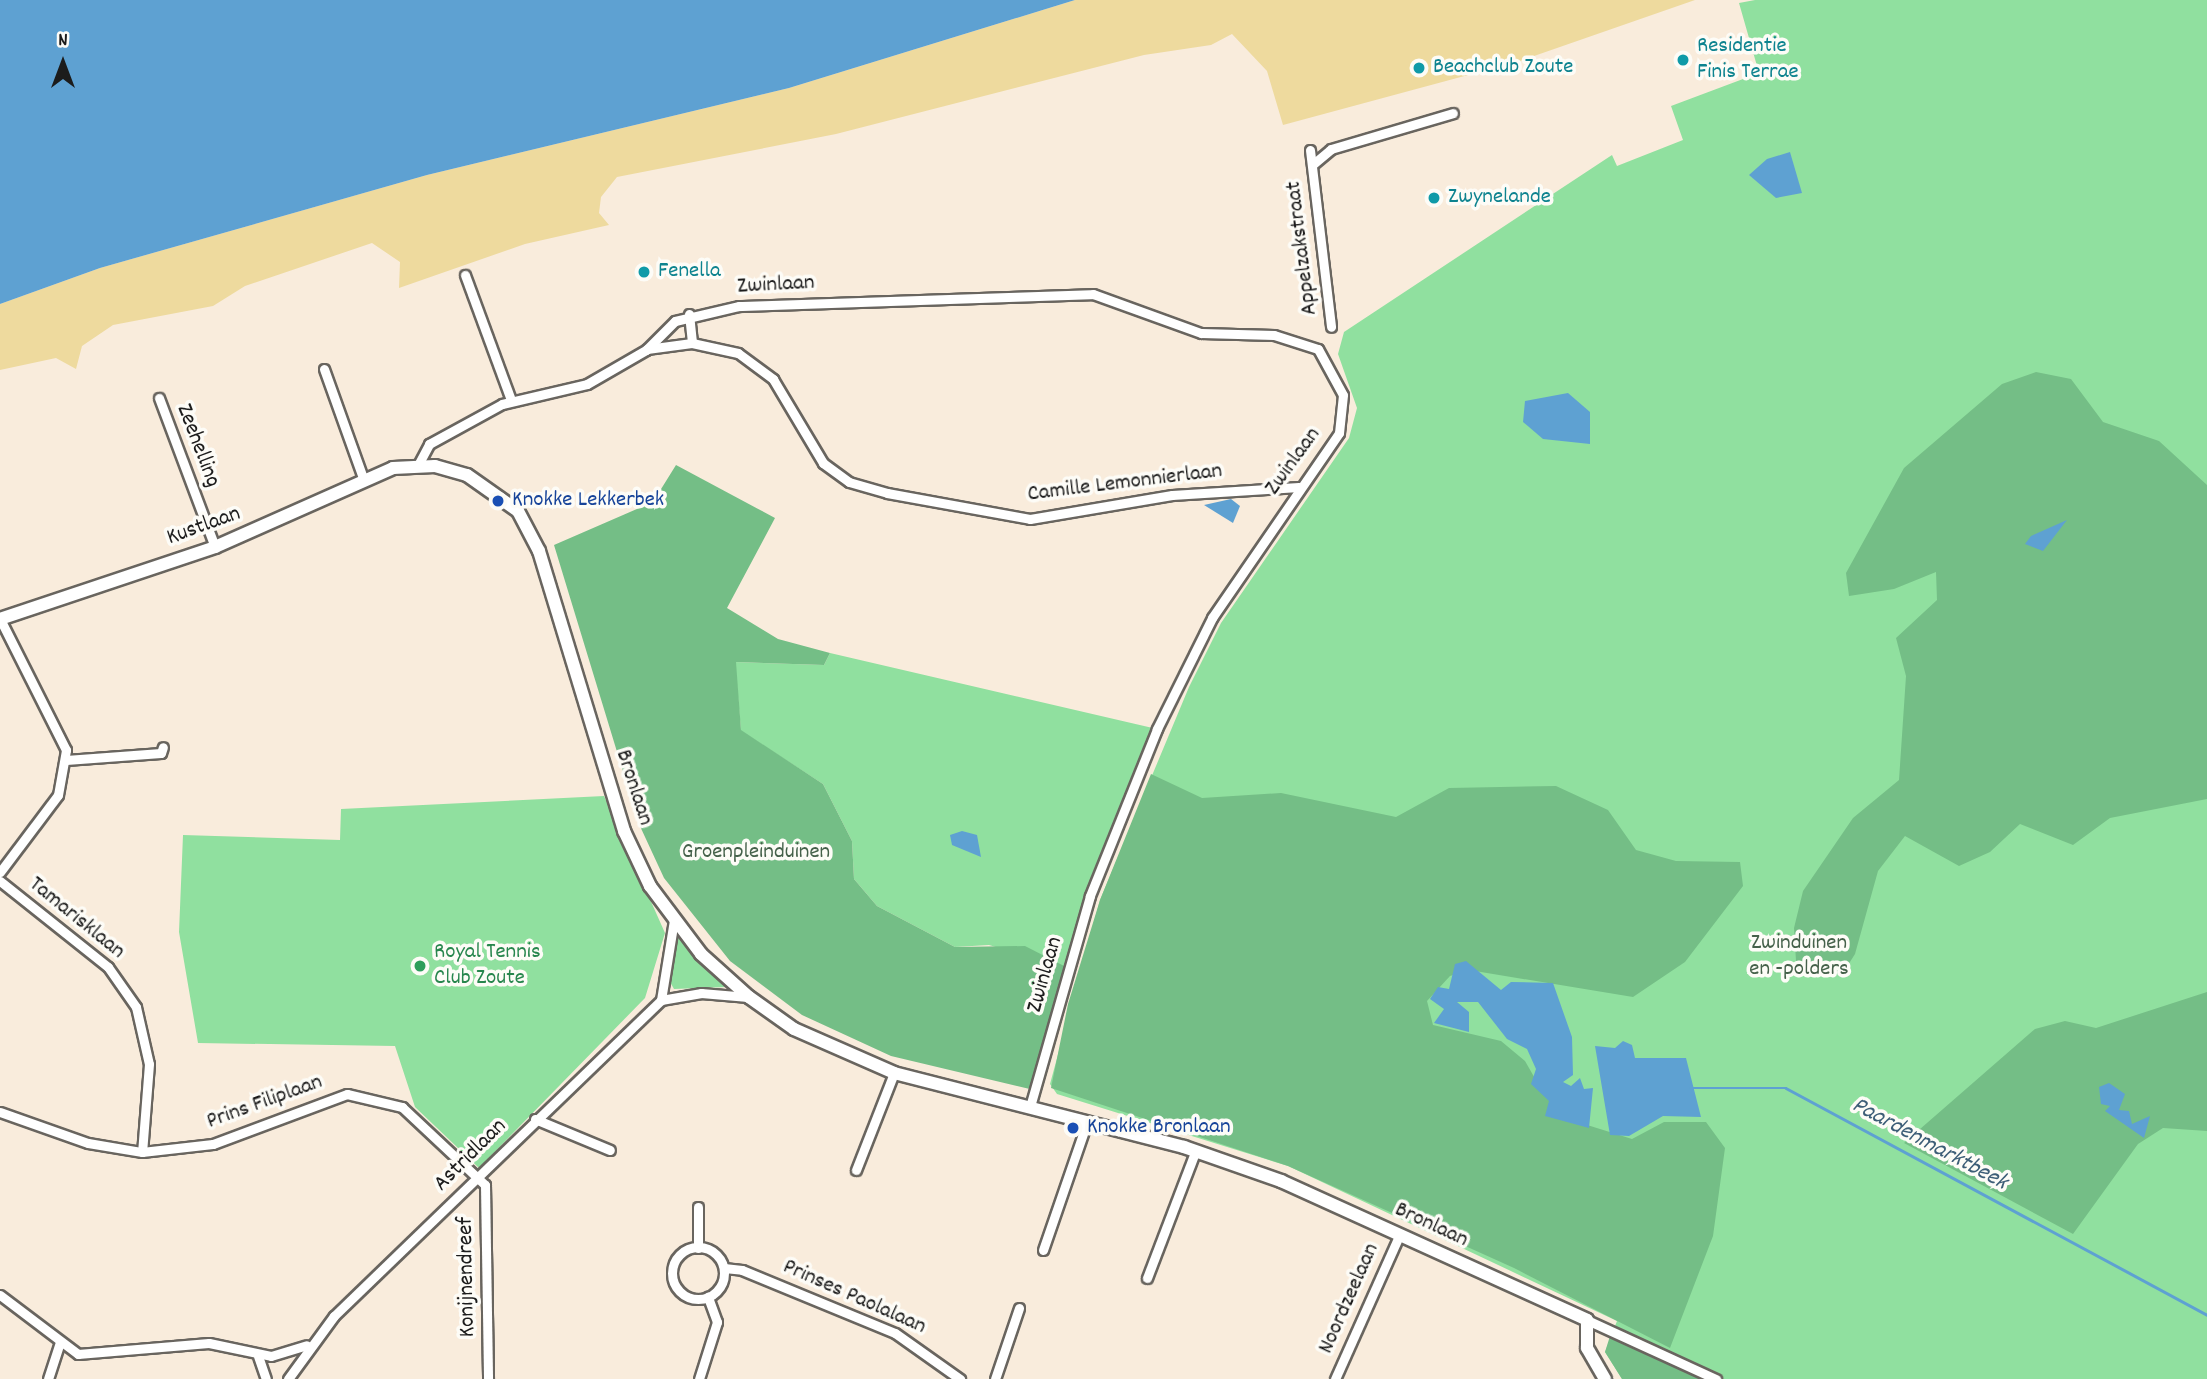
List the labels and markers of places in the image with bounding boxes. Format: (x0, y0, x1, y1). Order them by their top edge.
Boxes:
place label: Residentie Finis Terrae (1697, 33, 1799, 87)
marker: Residentie Finis Terrae (1675, 52, 1691, 68)
place label: Beachclub Zoute (1433, 54, 1573, 82)
marker: Beachclub Zoute (1411, 60, 1427, 76)
place label: Zwynelande (1448, 184, 1551, 212)
marker: Zwynelande (1426, 190, 1442, 206)
place label: Fenella (658, 258, 721, 286)
marker: Fenella (636, 264, 652, 280)
place label: Knokke Lekkerbek (512, 487, 664, 515)
marker: Knokke Lekkerbek (490, 493, 506, 509)
place label: Royal Tennis Club Zoute (434, 939, 541, 993)
marker: Royal Tennis Club Zoute (412, 958, 428, 974)
place label: Knokke Bronlaan (1087, 1114, 1231, 1142)
marker: Knokke Bronlaan (1065, 1120, 1081, 1136)

